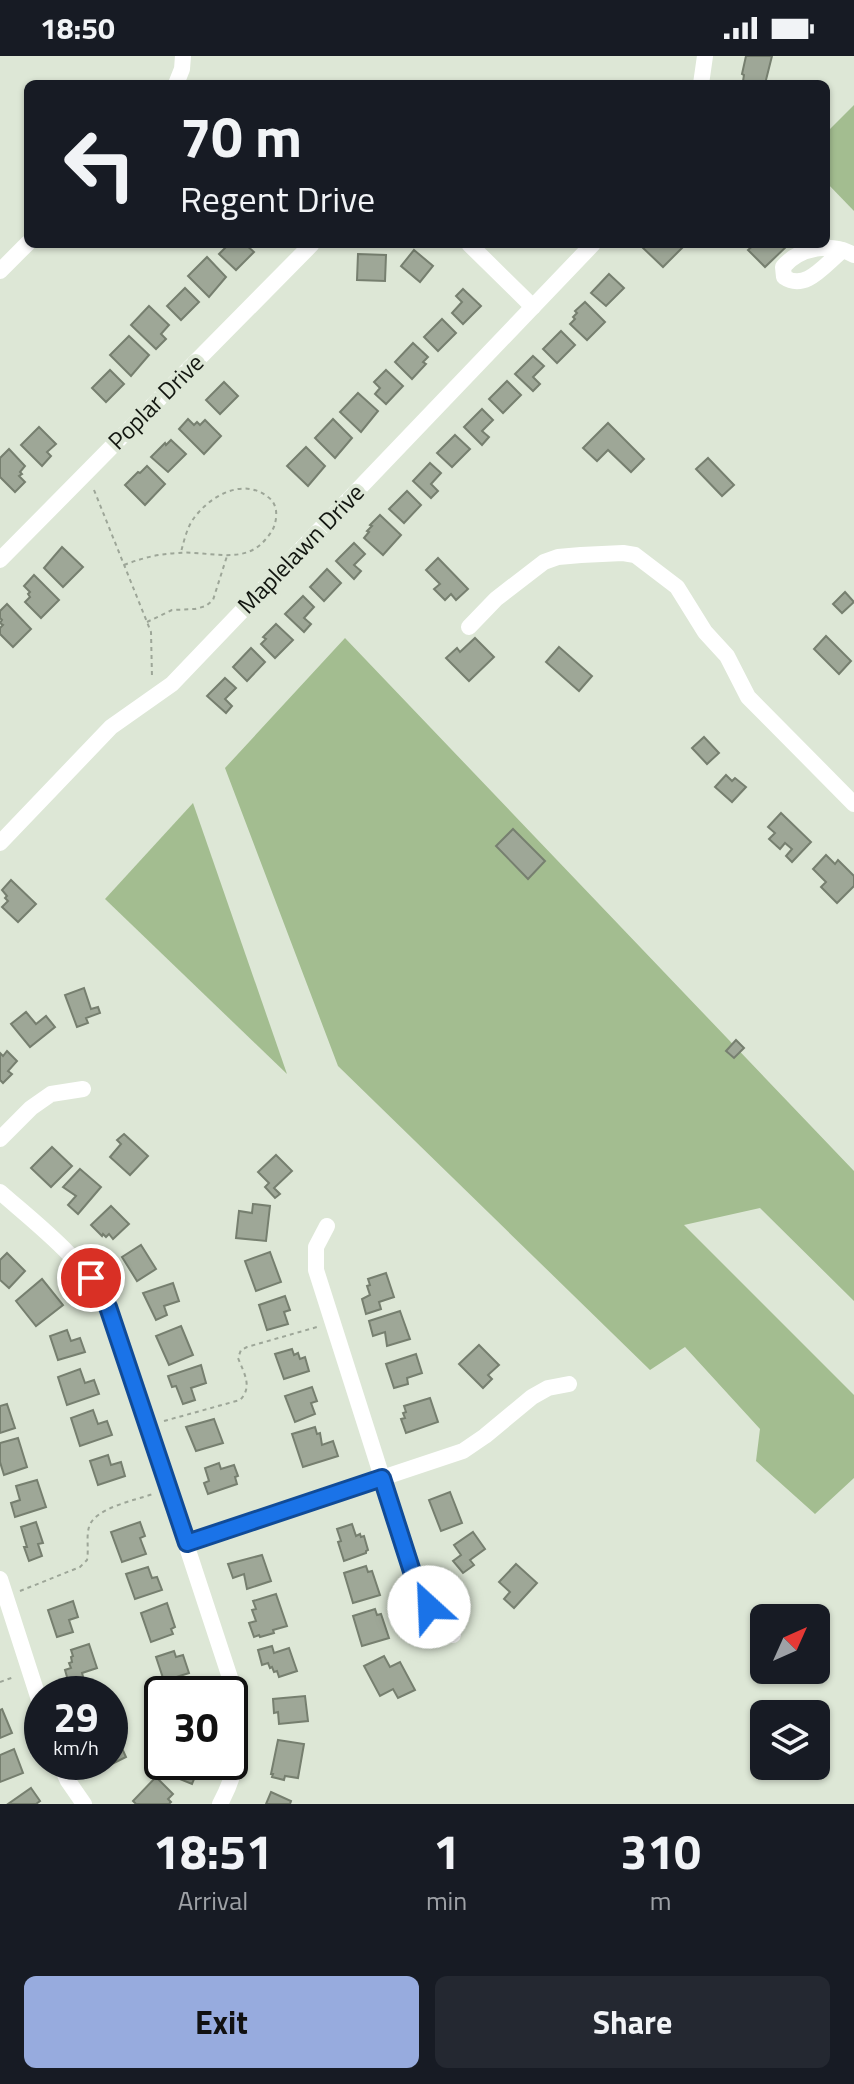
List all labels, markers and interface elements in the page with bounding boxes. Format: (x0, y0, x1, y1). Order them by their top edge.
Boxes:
text: 18:50 (40, 5, 115, 51)
text: 70 m (180, 94, 302, 179)
icon: left (48, 112, 152, 216)
text: Regent Drive (180, 171, 375, 226)
street label: Poplar Drive (99, 345, 212, 458)
street label: Maplelawn Drive (229, 475, 372, 622)
pin (57, 1244, 125, 1312)
icon: arrive (69, 1256, 113, 1300)
position arrow (387, 1565, 471, 1649)
north arrow (750, 1604, 830, 1684)
map controls (750, 1604, 830, 1780)
speed limit sign: 30 (144, 1676, 248, 1780)
text: 29 (54, 1687, 98, 1748)
button: layers (750, 1700, 830, 1780)
text: km/h (53, 1732, 99, 1763)
text: 18:51 (153, 1815, 273, 1888)
text: 1 (433, 1815, 460, 1888)
text: 310 (620, 1815, 701, 1888)
text: Arrival (178, 1881, 248, 1920)
text: min (426, 1881, 467, 1920)
text: m (650, 1881, 672, 1920)
button: Exit (24, 1976, 419, 2068)
button: Share (435, 1976, 830, 2068)

